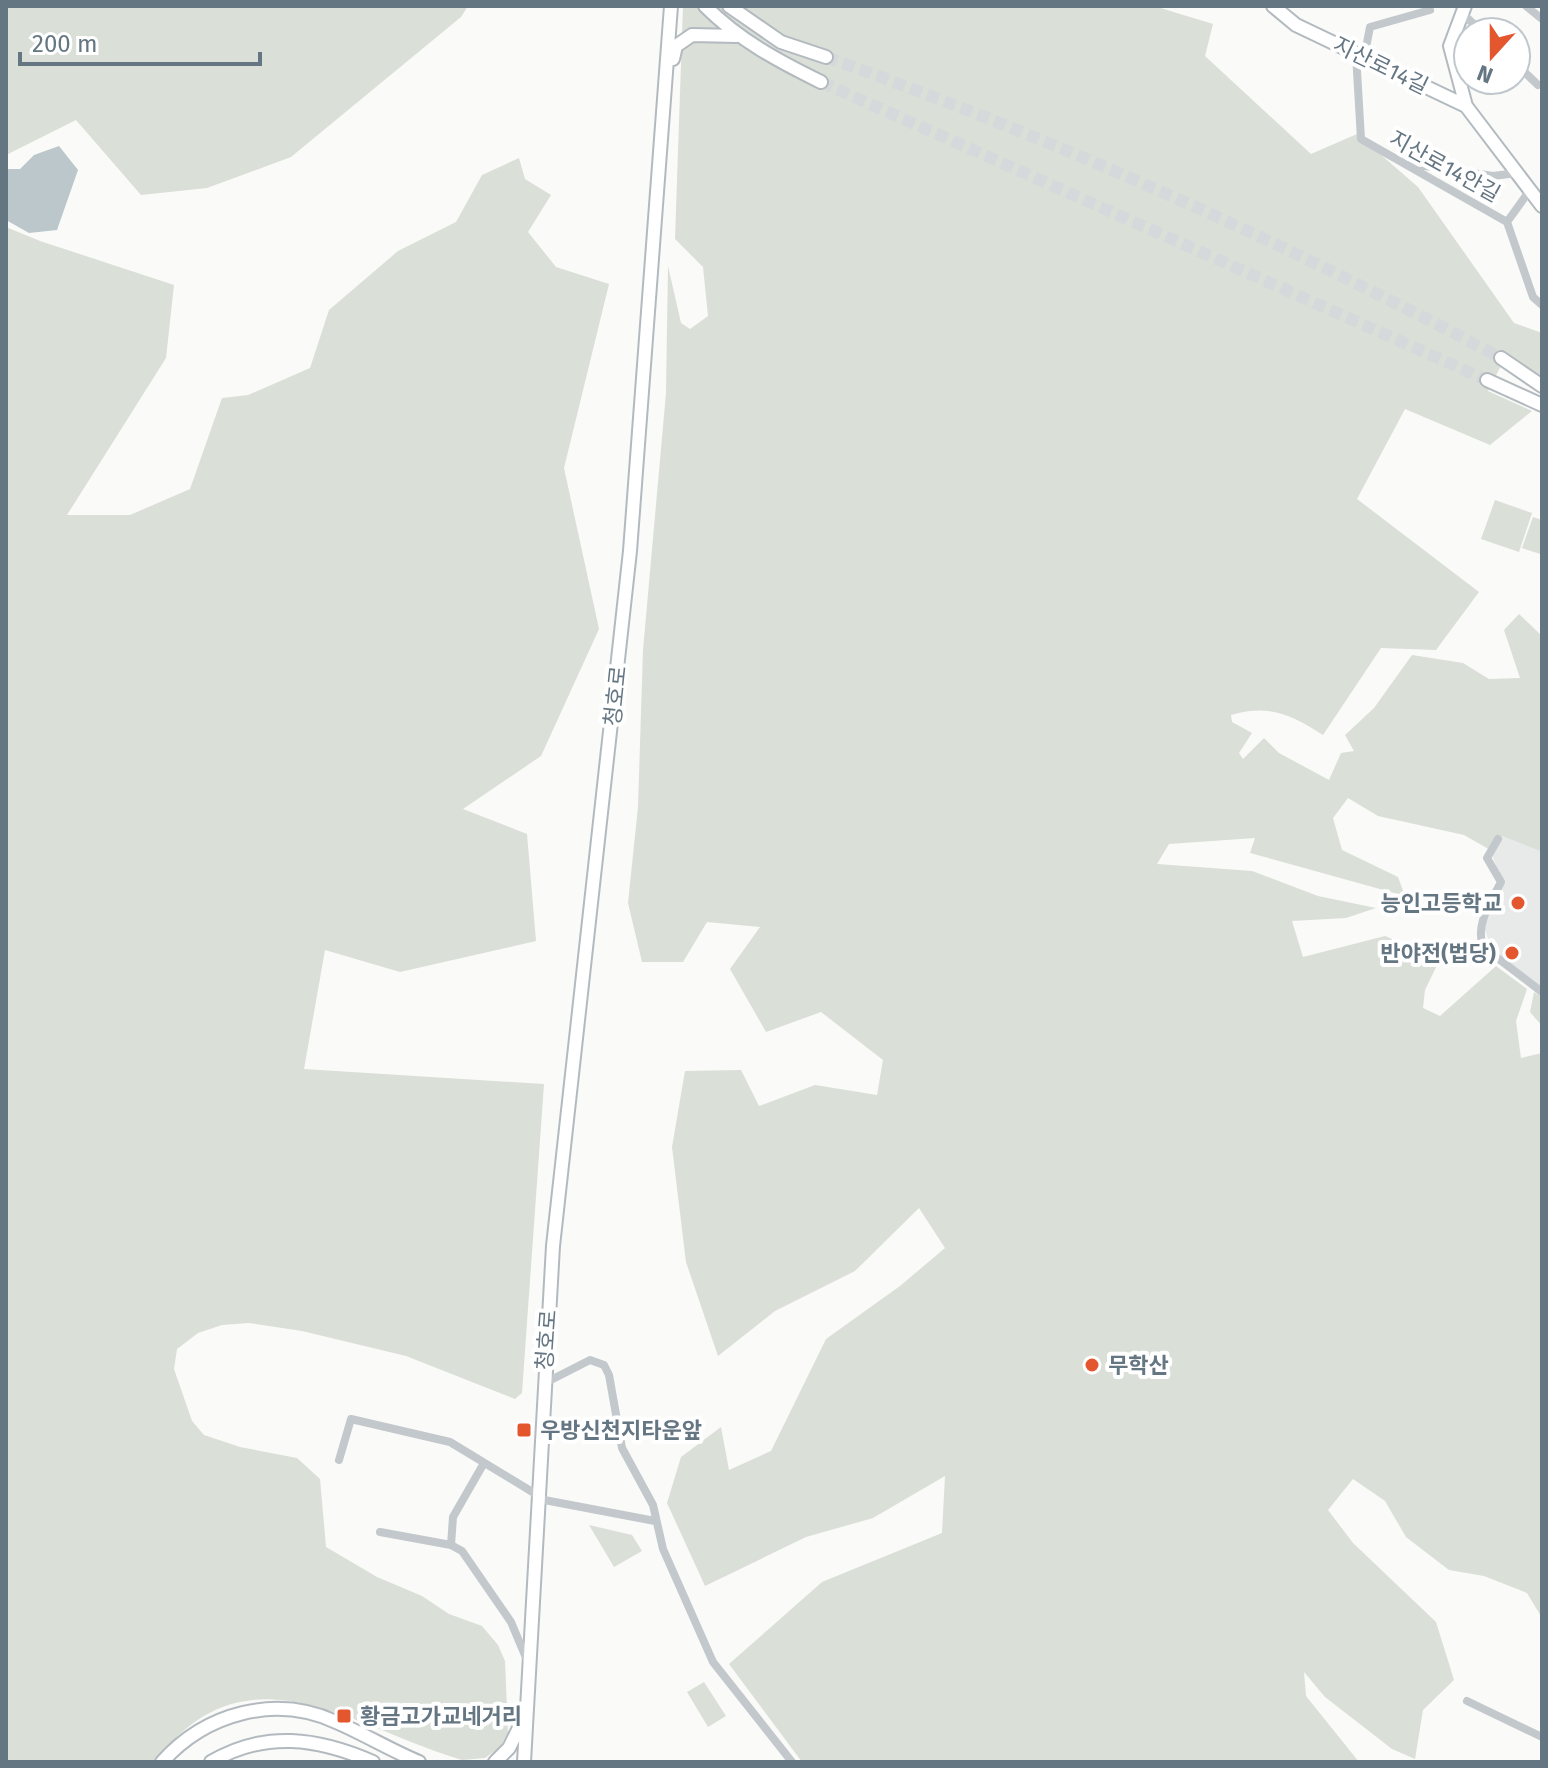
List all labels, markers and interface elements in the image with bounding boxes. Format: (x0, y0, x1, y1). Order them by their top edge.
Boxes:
scale bar (20, 16, 260, 66)
north arrow (1452, 16, 1532, 96)
text: 200 m (32, 30, 98, 58)
street label: 지산로14길 (1329, 31, 1433, 100)
text: N (1473, 59, 1497, 89)
street label: 지산로14안길 (1385, 125, 1505, 208)
street label: 청호로 (599, 664, 632, 728)
place label: 능인고등학교 (1381, 890, 1502, 917)
marker: 능인고등학교 (1509, 894, 1527, 912)
place label: 반야전(법당) (1380, 940, 1496, 967)
marker: 반야전(법당) (1503, 944, 1521, 962)
street label: 청호로 (531, 1309, 562, 1371)
place label: 무학산 (1108, 1352, 1169, 1379)
marker: 무학산 (1083, 1356, 1101, 1374)
place label: 우방신천지타운앞 (540, 1417, 702, 1444)
marker: 우방신천지타운앞 (515, 1421, 533, 1439)
place label: 황금고가교네거리 (360, 1703, 522, 1730)
marker: 황금고가교네거리 (335, 1707, 353, 1725)

